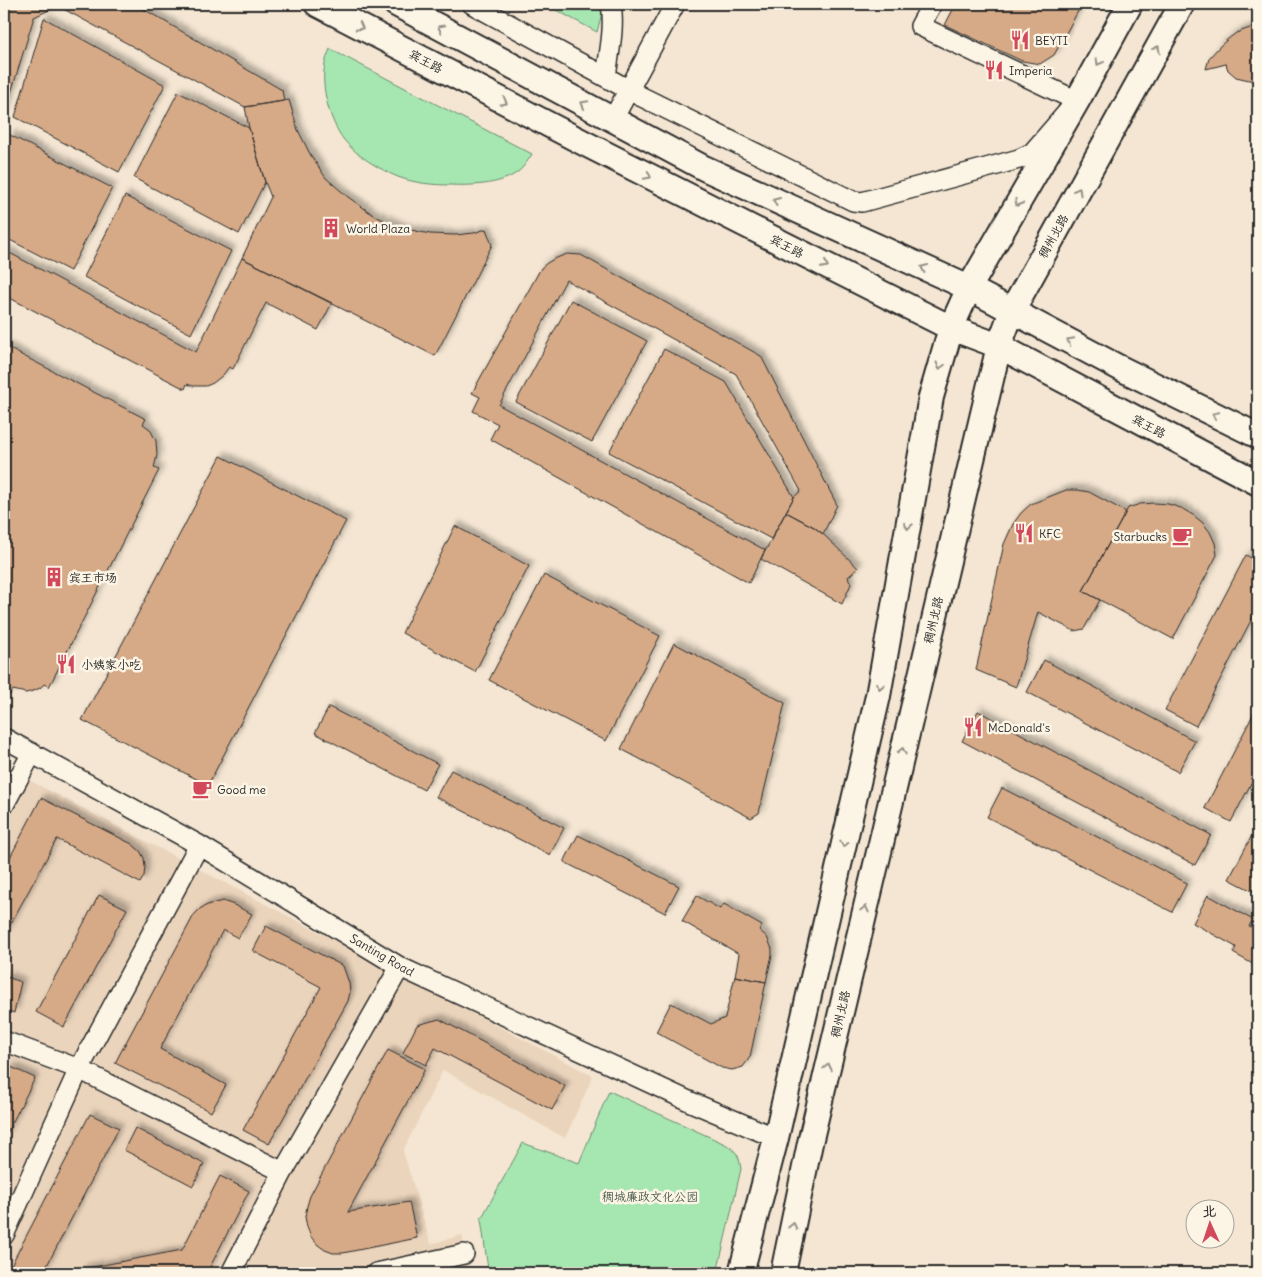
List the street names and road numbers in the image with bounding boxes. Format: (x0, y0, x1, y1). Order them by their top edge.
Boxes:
street label: 宾王路 (407, 46, 445, 76)
street label: 稠州北路 (1035, 211, 1071, 261)
street label: 宾王路 (768, 231, 806, 261)
street label: 宾王路 (1130, 411, 1168, 441)
street label: 稠州北路 (920, 595, 946, 645)
street label: Santing Road (347, 931, 417, 979)
street label: 稠州北路 (827, 989, 853, 1039)

